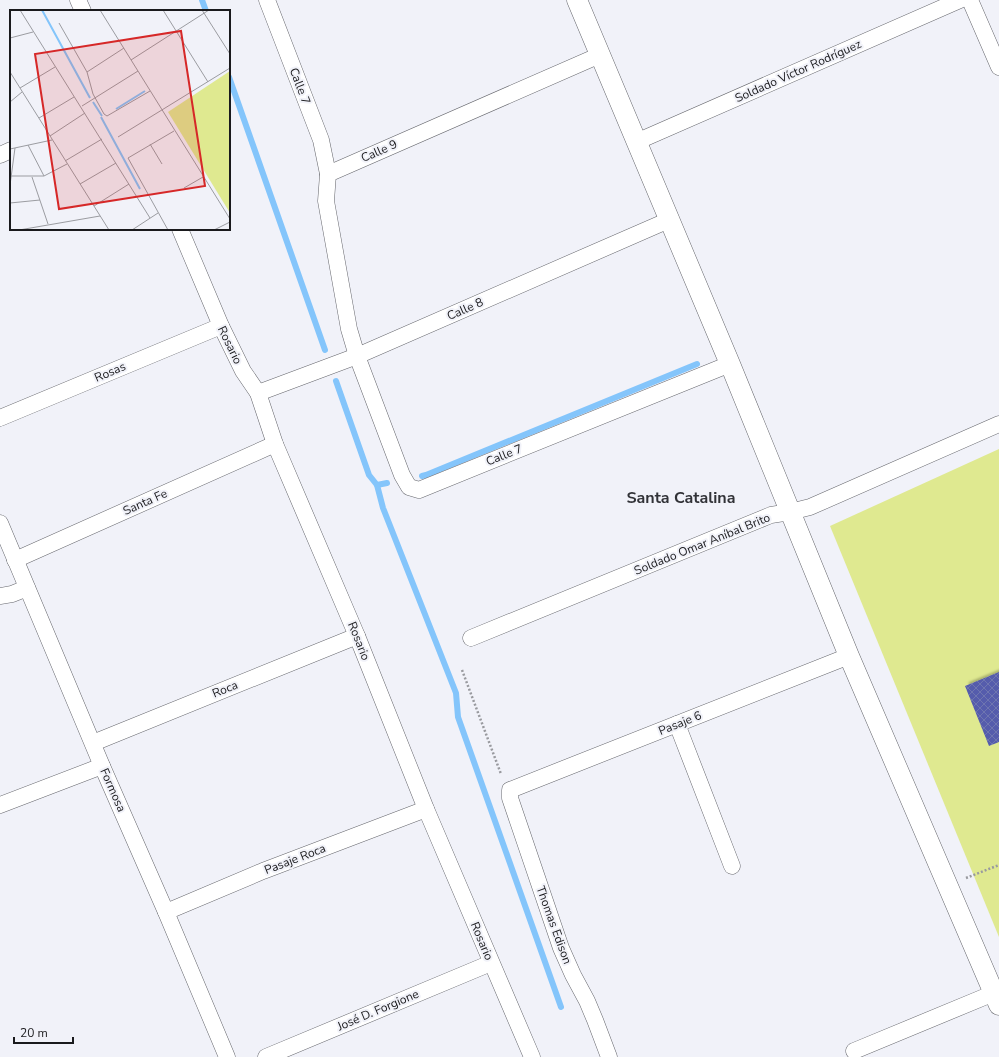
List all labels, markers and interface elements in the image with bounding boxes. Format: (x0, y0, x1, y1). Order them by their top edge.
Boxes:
inset map (10, 10, 230, 230)
street label: Soldado Víctor Rodríguez (732, 36, 864, 106)
street label: Calle 7 (286, 65, 314, 107)
street label: Calle 9 (358, 136, 400, 166)
street label: Calle 8 (444, 294, 486, 324)
street label: Rosario (214, 323, 246, 367)
street label: Rosas (92, 358, 128, 386)
street label: Calle 7 (483, 440, 525, 470)
street label: Santa Fe (120, 485, 170, 519)
district label: Santa Catalina (627, 487, 735, 509)
street label: Soldado Omar Aníbal Brito (632, 509, 773, 579)
street label: Rosario (344, 619, 374, 663)
street label: Roca (210, 677, 240, 701)
street label: Pasaje 6 (656, 707, 704, 739)
street label: Formosa (96, 766, 130, 814)
street label: Pasaje Roca (262, 840, 328, 878)
street label: Thomas Edison (532, 884, 576, 966)
street label: Rosario (467, 919, 497, 963)
street label: José D. Forgione (334, 986, 421, 1035)
scale bar (14, 1019, 73, 1045)
text: 20 m (20, 1025, 48, 1041)

